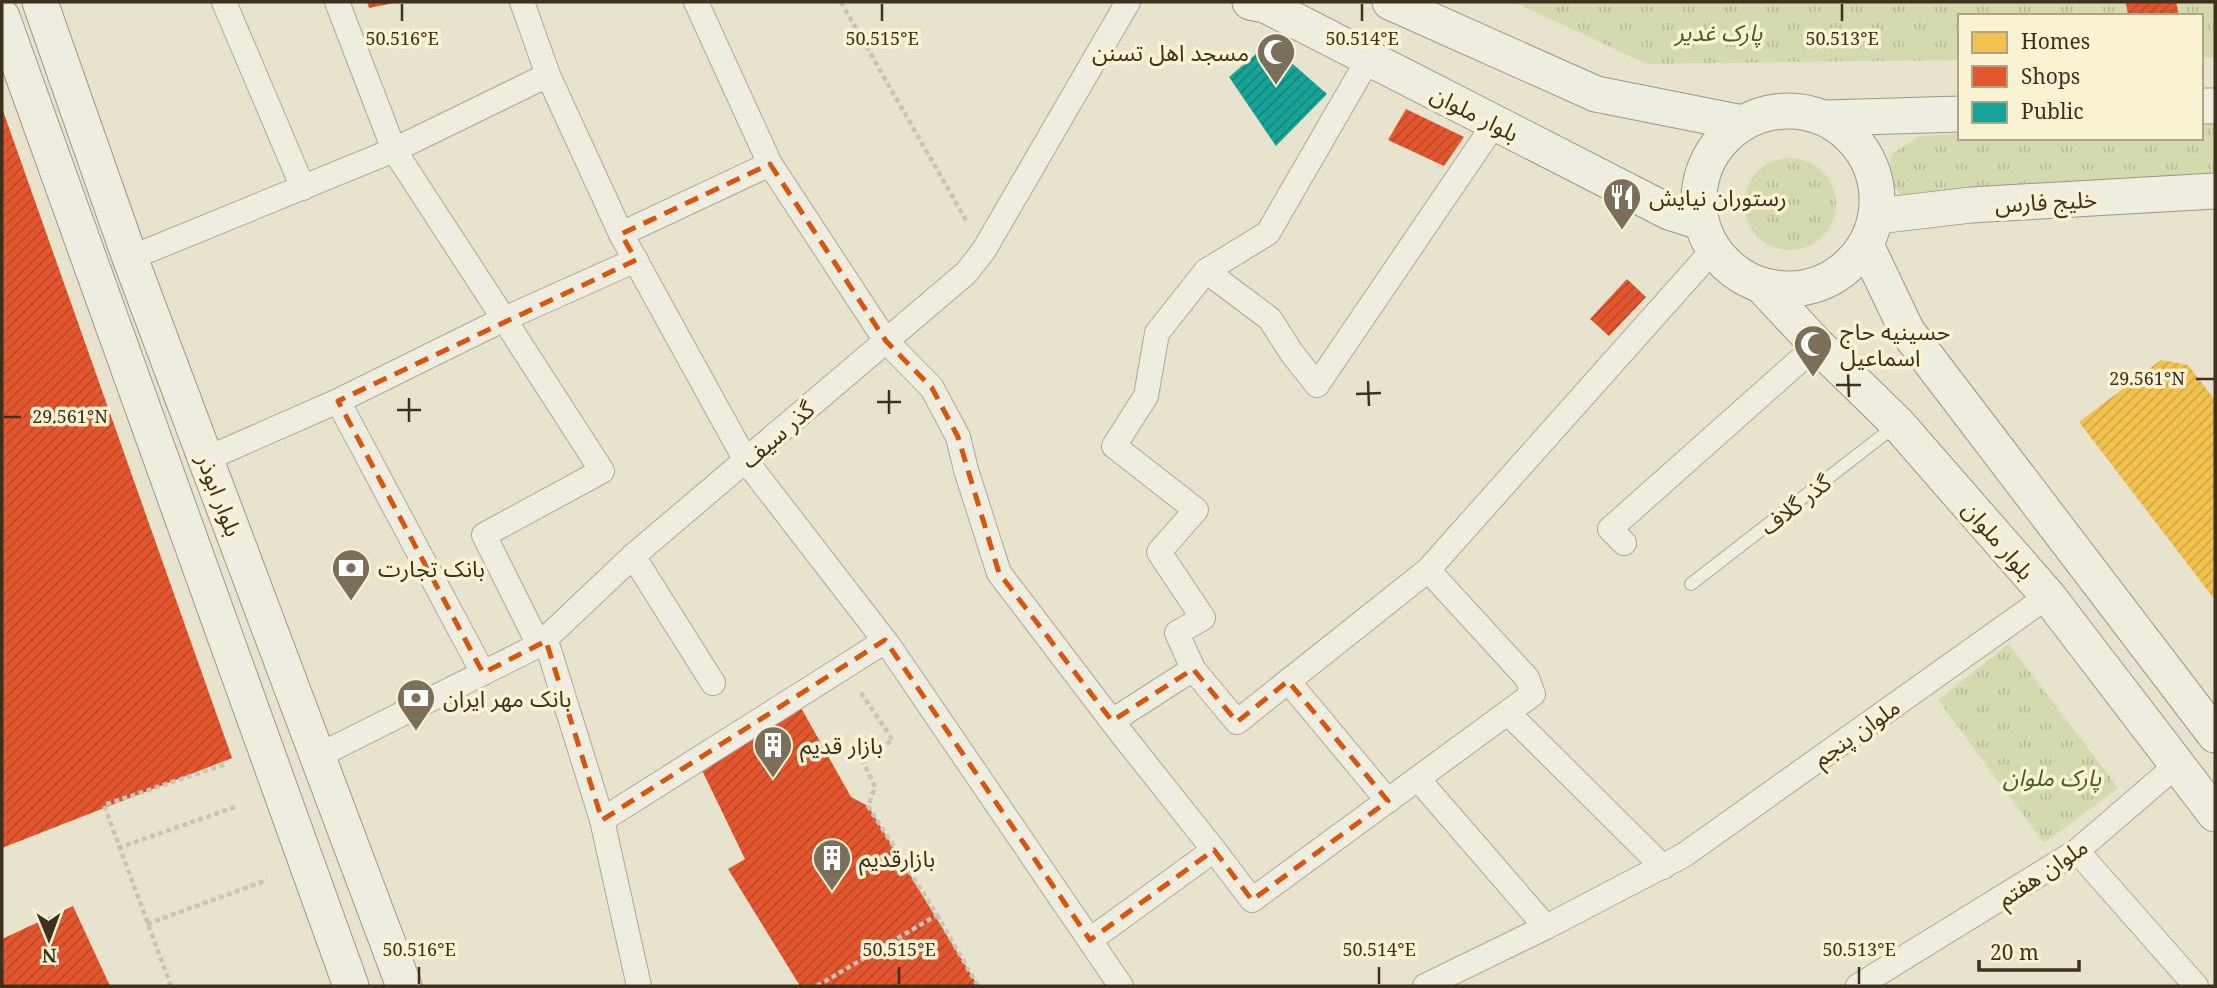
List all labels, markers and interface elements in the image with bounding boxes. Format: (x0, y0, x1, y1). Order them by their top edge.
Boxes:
legend (1958, 14, 2203, 140)
park label: پارک غدیر (1673, 16, 1763, 48)
text: 50.516°E (365, 26, 439, 50)
text: 50.515°E (845, 26, 919, 50)
text: 50.514°E (1325, 26, 1399, 50)
text: 50.513°E (1805, 26, 1879, 50)
text: Homes (2021, 27, 2090, 55)
mosque icon: مسجد اهل تسنن (1255, 31, 1297, 86)
place label: مسجد اهل تسنن (1092, 36, 1249, 68)
text: Shops (2021, 62, 2080, 90)
street label: بلوار ملوان (1425, 77, 1525, 149)
text: Public (2021, 97, 2083, 125)
restaurant icon: رستوران نیایش (1601, 176, 1643, 231)
place label: رستوران نیایش (1649, 181, 1787, 213)
street label: خلیج فارس (1994, 182, 2098, 222)
place label: حسینیه حاج اسماعیل (1840, 315, 1950, 373)
mosque icon: حسینیه حاج اسماعیل (1792, 323, 1834, 378)
text: 29.561°N (2109, 366, 2185, 390)
street label: گذر سیف (733, 393, 821, 475)
text: 29.561°N (32, 404, 108, 428)
street label: بلوار ابوذر (189, 448, 250, 541)
street label: گذر گلاف (1753, 466, 1838, 542)
street label: بلوار ملوان (1956, 494, 2042, 586)
bank icon: بانک تجارت (330, 547, 372, 602)
place label: بانک تجارت (378, 552, 485, 584)
bank icon: بانک مهر ایران (395, 677, 437, 732)
place label: بانک مهر ایران (443, 682, 571, 714)
street label: ملوان پنجم (1806, 690, 1907, 775)
building icon: بازار قدیم (752, 724, 794, 779)
place label: بازار قدیم (800, 729, 883, 763)
park label: پارک ملوان (2003, 761, 2101, 793)
street label: ملوان هفتم (1990, 830, 2095, 916)
building icon: بازارقدیم (811, 837, 853, 892)
place label: بازارقدیم (859, 842, 935, 876)
north arrow (14, 904, 84, 974)
scale bar (1979, 928, 2079, 972)
text: 50.516°E (382, 937, 456, 961)
text: 50.515°E (862, 937, 936, 961)
text: 50.514°E (1342, 937, 1416, 961)
text: 50.513°E (1822, 937, 1896, 961)
text: 20 m (1990, 938, 2039, 966)
text: N (42, 943, 57, 969)

